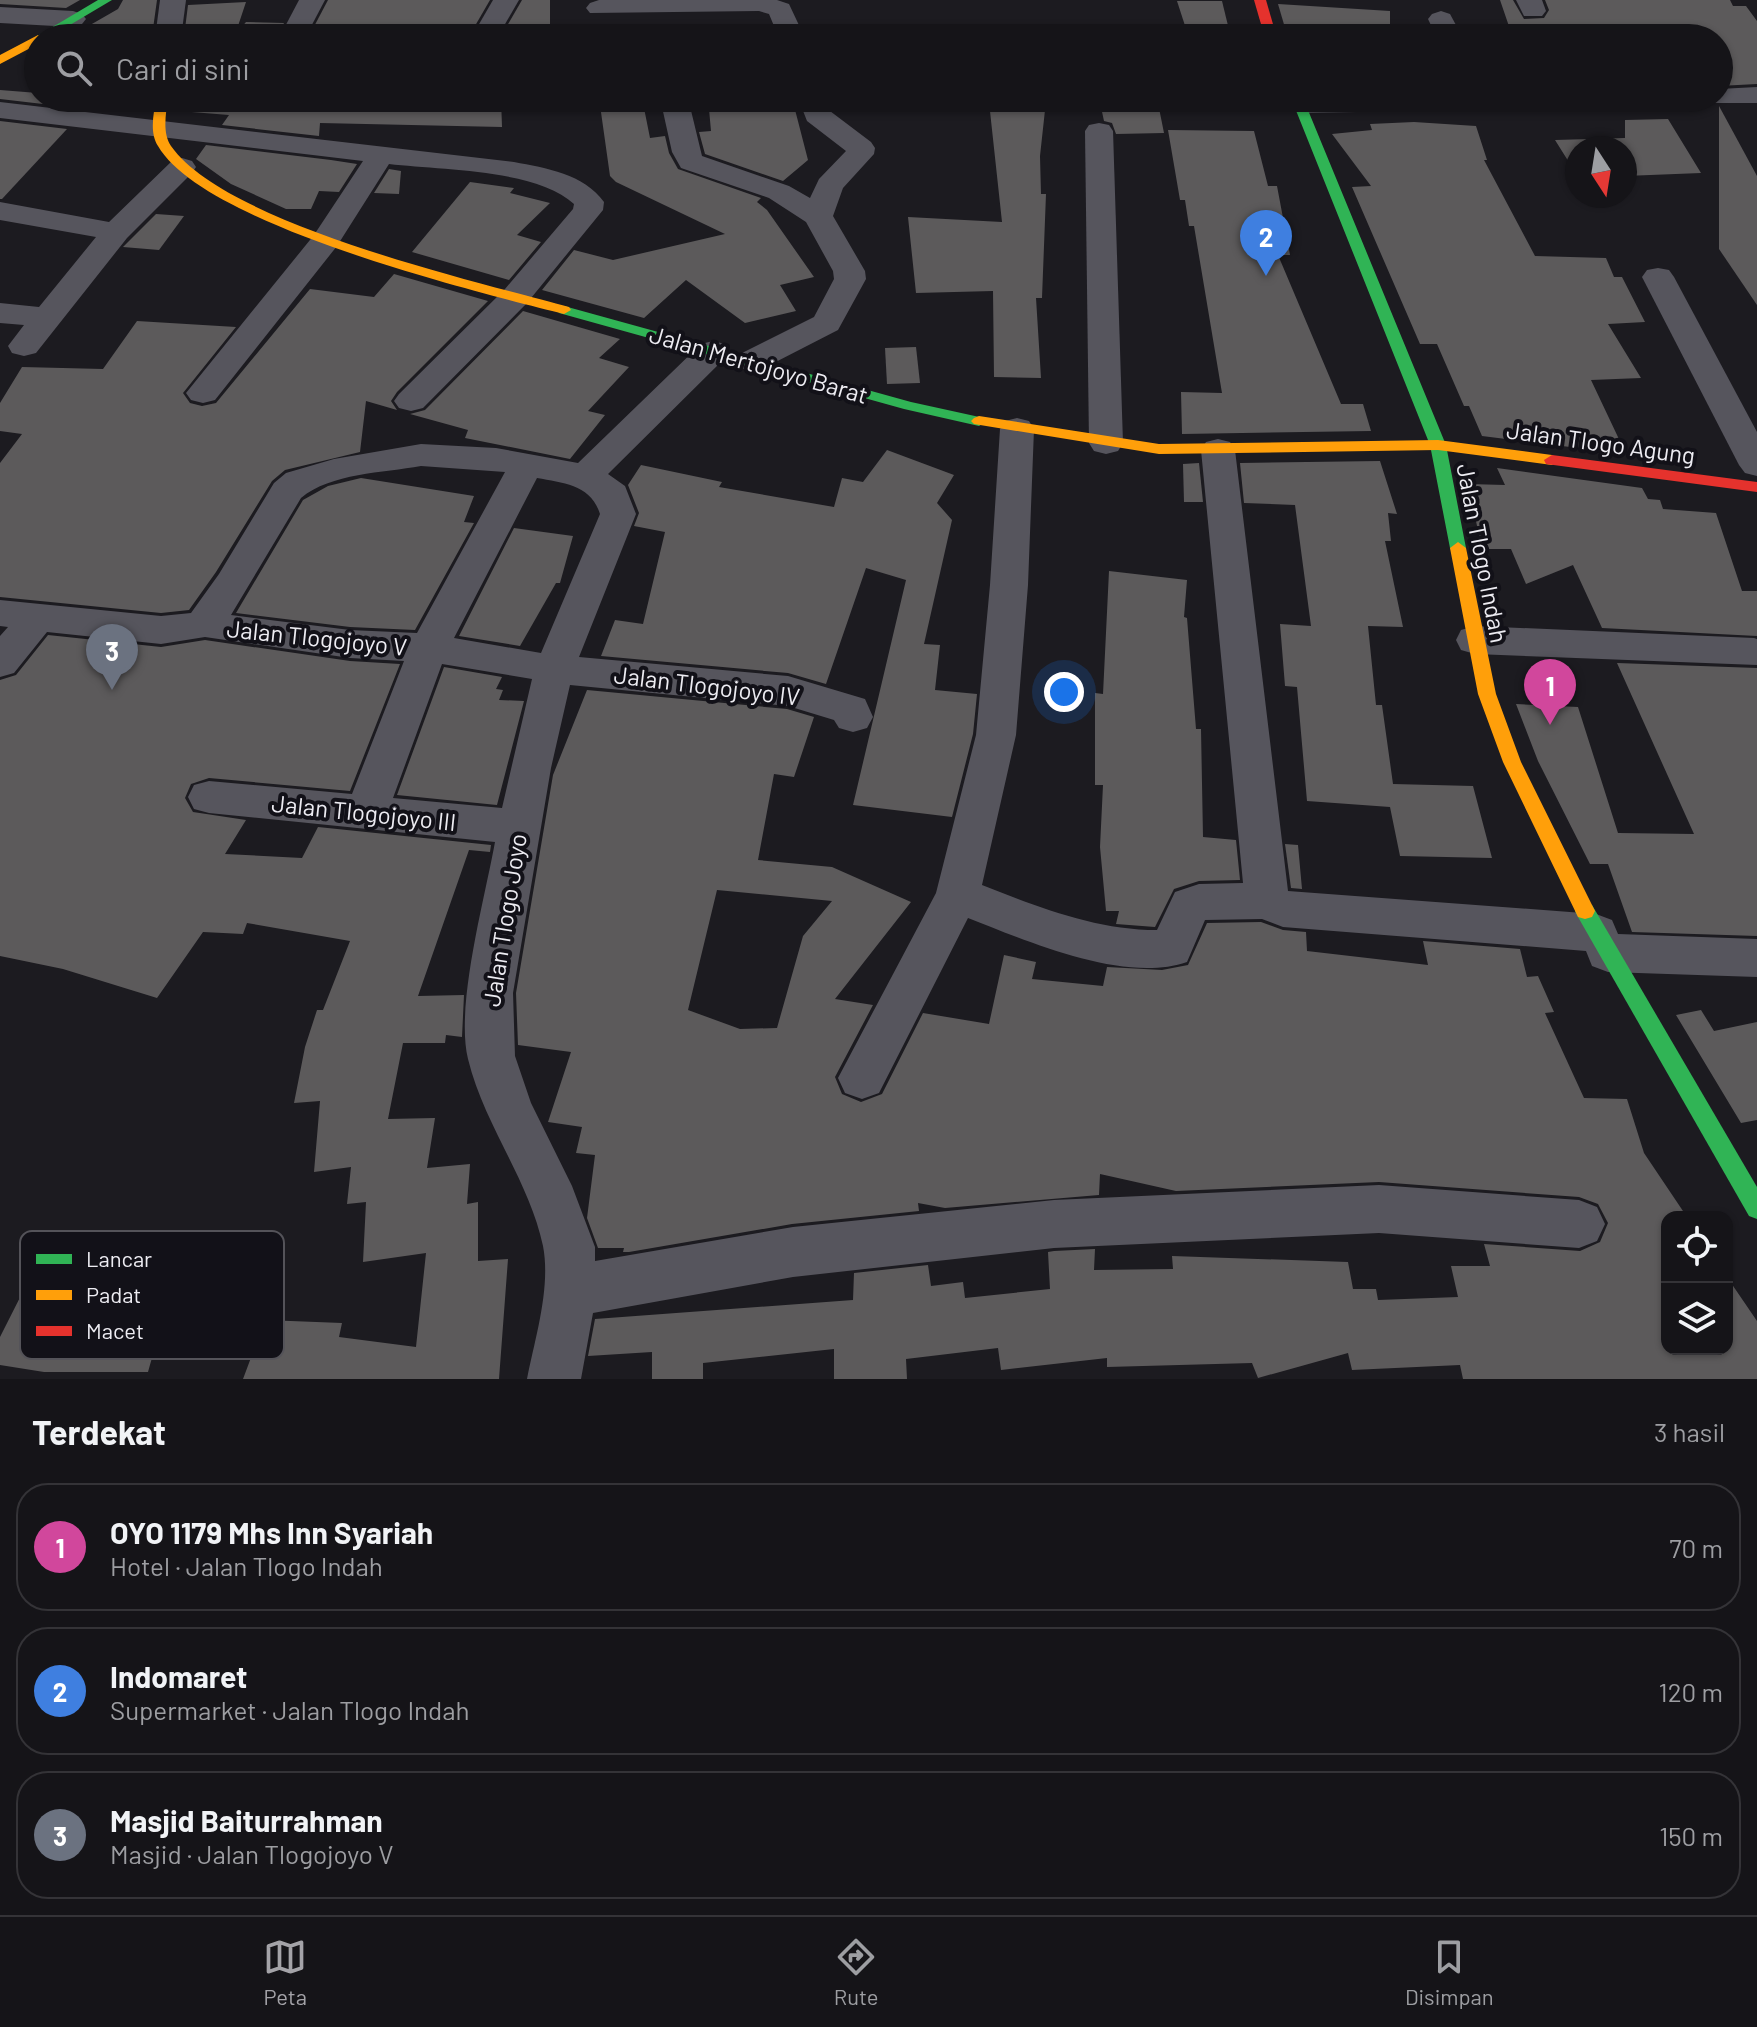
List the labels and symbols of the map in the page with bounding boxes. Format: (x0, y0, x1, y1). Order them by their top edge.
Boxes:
north arrow (1565, 136, 1637, 208)
pin: 2 (1240, 210, 1292, 276)
street label: Jalan Mertojoyo Barat (646, 319, 872, 409)
street label: Jalan Tlogo Agung (1505, 414, 1697, 470)
street label: Jalan Tlogo Indah (1451, 461, 1515, 645)
street label: Jalan Tlogojoyo V (225, 613, 409, 661)
pin: 3 (86, 624, 138, 690)
street label: Jalan Tlogojoyo IV (612, 659, 802, 711)
pin: 1 (1524, 659, 1576, 725)
your location (1044, 672, 1084, 712)
street label: Jalan Tlogojoyo III (270, 788, 458, 836)
street label: Jalan Tlogo Joyo (476, 831, 532, 1009)
legend (20, 1231, 284, 1359)
text: Lancar (86, 1245, 152, 1271)
text: Padat (86, 1281, 141, 1307)
text: Macet (86, 1317, 144, 1343)

